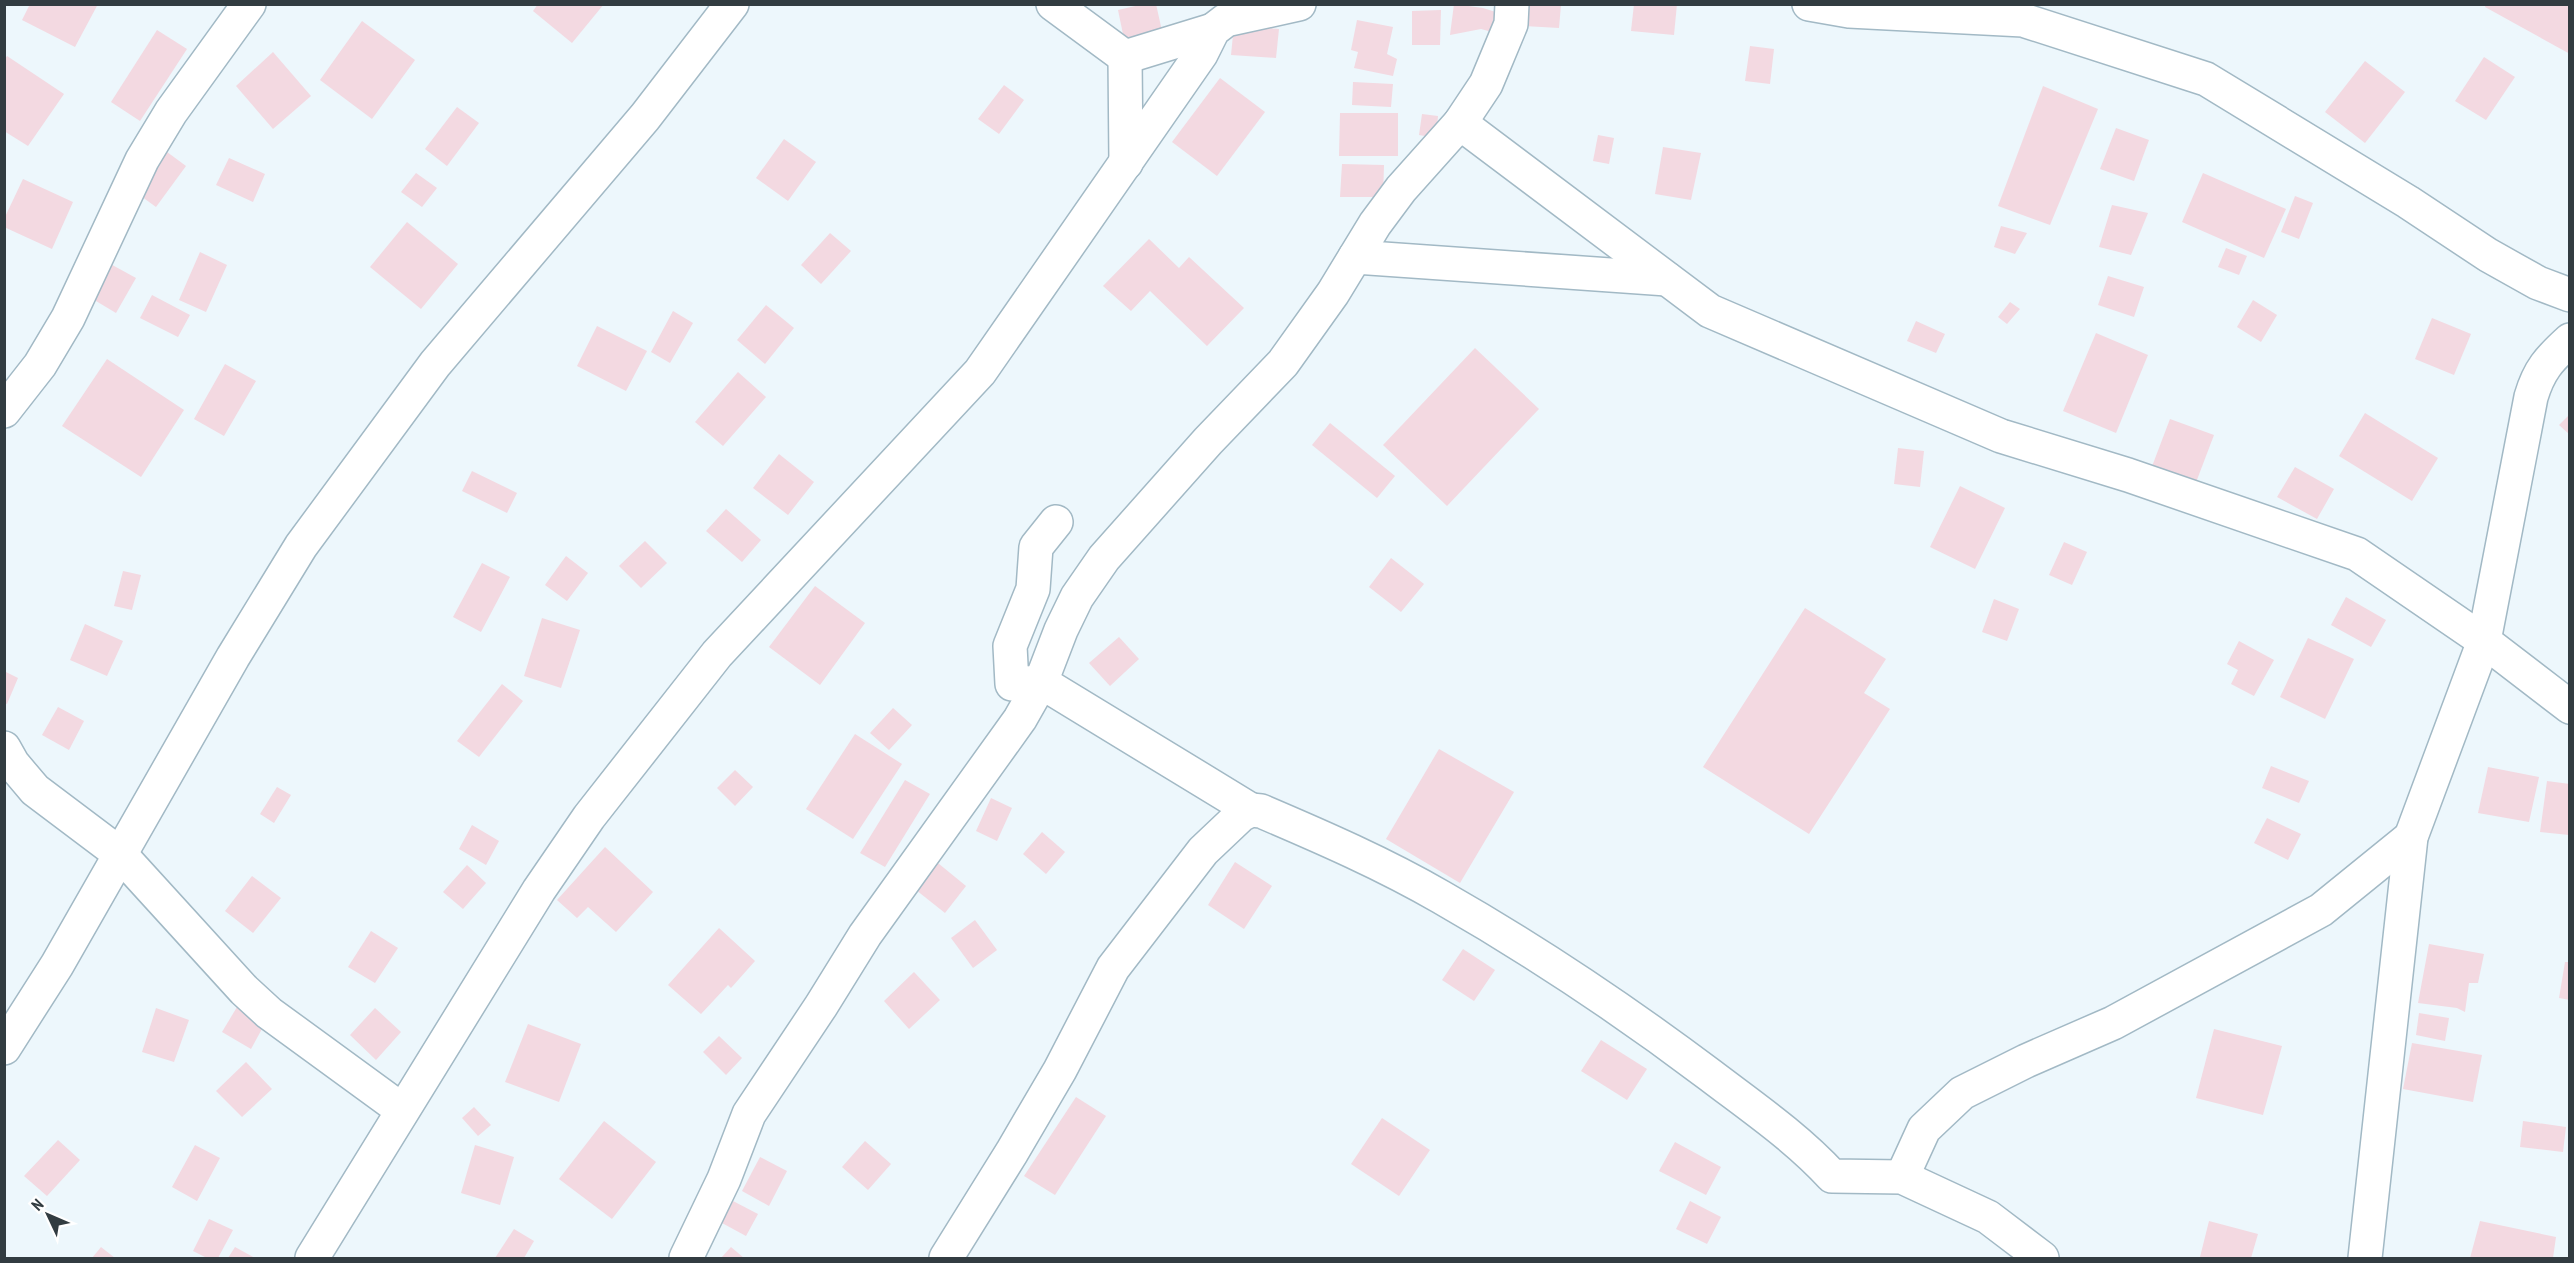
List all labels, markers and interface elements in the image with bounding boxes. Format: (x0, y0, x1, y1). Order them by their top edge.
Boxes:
north arrow (18, 1185, 78, 1245)
text: N (27, 1195, 47, 1215)

